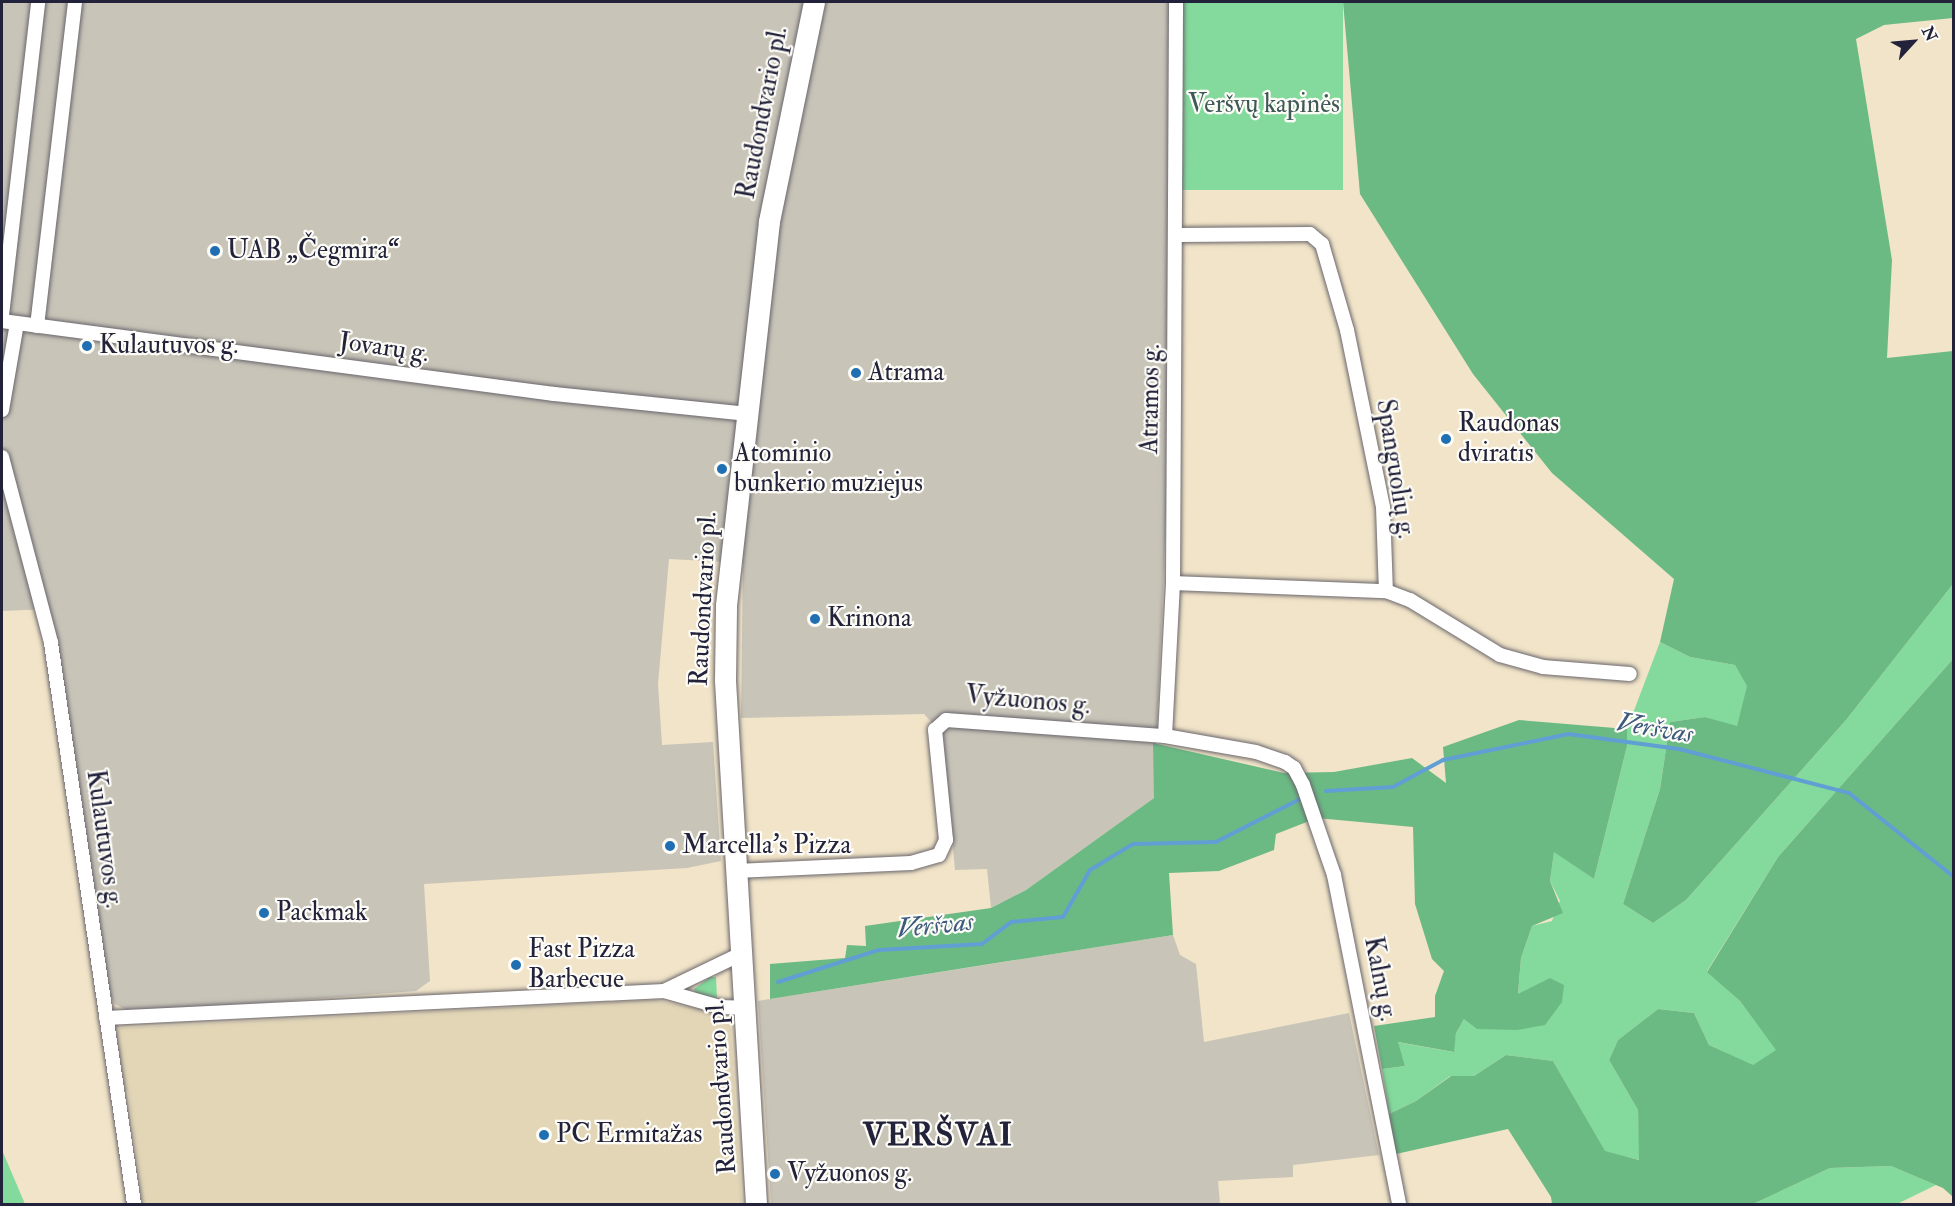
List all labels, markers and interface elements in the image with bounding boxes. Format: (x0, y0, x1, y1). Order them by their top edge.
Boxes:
north arrow (1883, 12, 1943, 72)
text: N (1917, 23, 1941, 45)
street label: Raudondvario pl. (731, 24, 795, 202)
park label: Veršvų kapinės (1188, 89, 1340, 121)
place label: UAB „Čegmira“ (227, 235, 399, 267)
marker: UAB „Čegmira“ (208, 244, 222, 258)
street label: Jovarų g. (337, 326, 431, 370)
place label: Kulautuvos g. (99, 330, 238, 362)
marker: Kulautuvos g. (80, 339, 94, 353)
street label: Atramos g. (1134, 344, 1168, 454)
place label: Atrama (868, 357, 944, 389)
marker: Atrama (849, 366, 863, 380)
street label: Spanguolių g. (1369, 397, 1421, 541)
place label: Raudonas dviratis (1458, 408, 1559, 470)
marker: Raudonas dviratis (1439, 432, 1453, 446)
place label: Atominio bunkerio muziejus (734, 438, 923, 500)
marker: Atominio bunkerio muziejus (715, 462, 729, 476)
street label: Raudondvario pl. (684, 511, 724, 687)
place label: Krinona (827, 603, 912, 635)
marker: Krinona (808, 612, 822, 626)
street label: Vyžuonos g. (964, 680, 1092, 722)
water label: Veršvas (1615, 706, 1695, 750)
street label: Kulautuvos g. (79, 768, 129, 910)
place label: Marcella's Pizza (682, 830, 851, 862)
marker: Marcella's Pizza (663, 839, 677, 853)
place label: Packmak (276, 897, 367, 929)
water label: Veršvas (895, 905, 975, 945)
marker: Packmak (257, 906, 271, 920)
place label: Fast Pizza Barbecue (528, 934, 635, 996)
street label: Kalnų g. (1357, 934, 1403, 1024)
marker: Fast Pizza Barbecue (509, 958, 523, 972)
street label: Raudondvario pl. (700, 999, 744, 1175)
district label: VERŠVAI (862, 1116, 1014, 1154)
place label: PC Ermitažas (556, 1119, 702, 1151)
marker: PC Ermitažas (537, 1128, 551, 1142)
place label: Vyžuonos g. (787, 1158, 912, 1190)
marker: Vyžuonos g. (768, 1167, 782, 1181)

